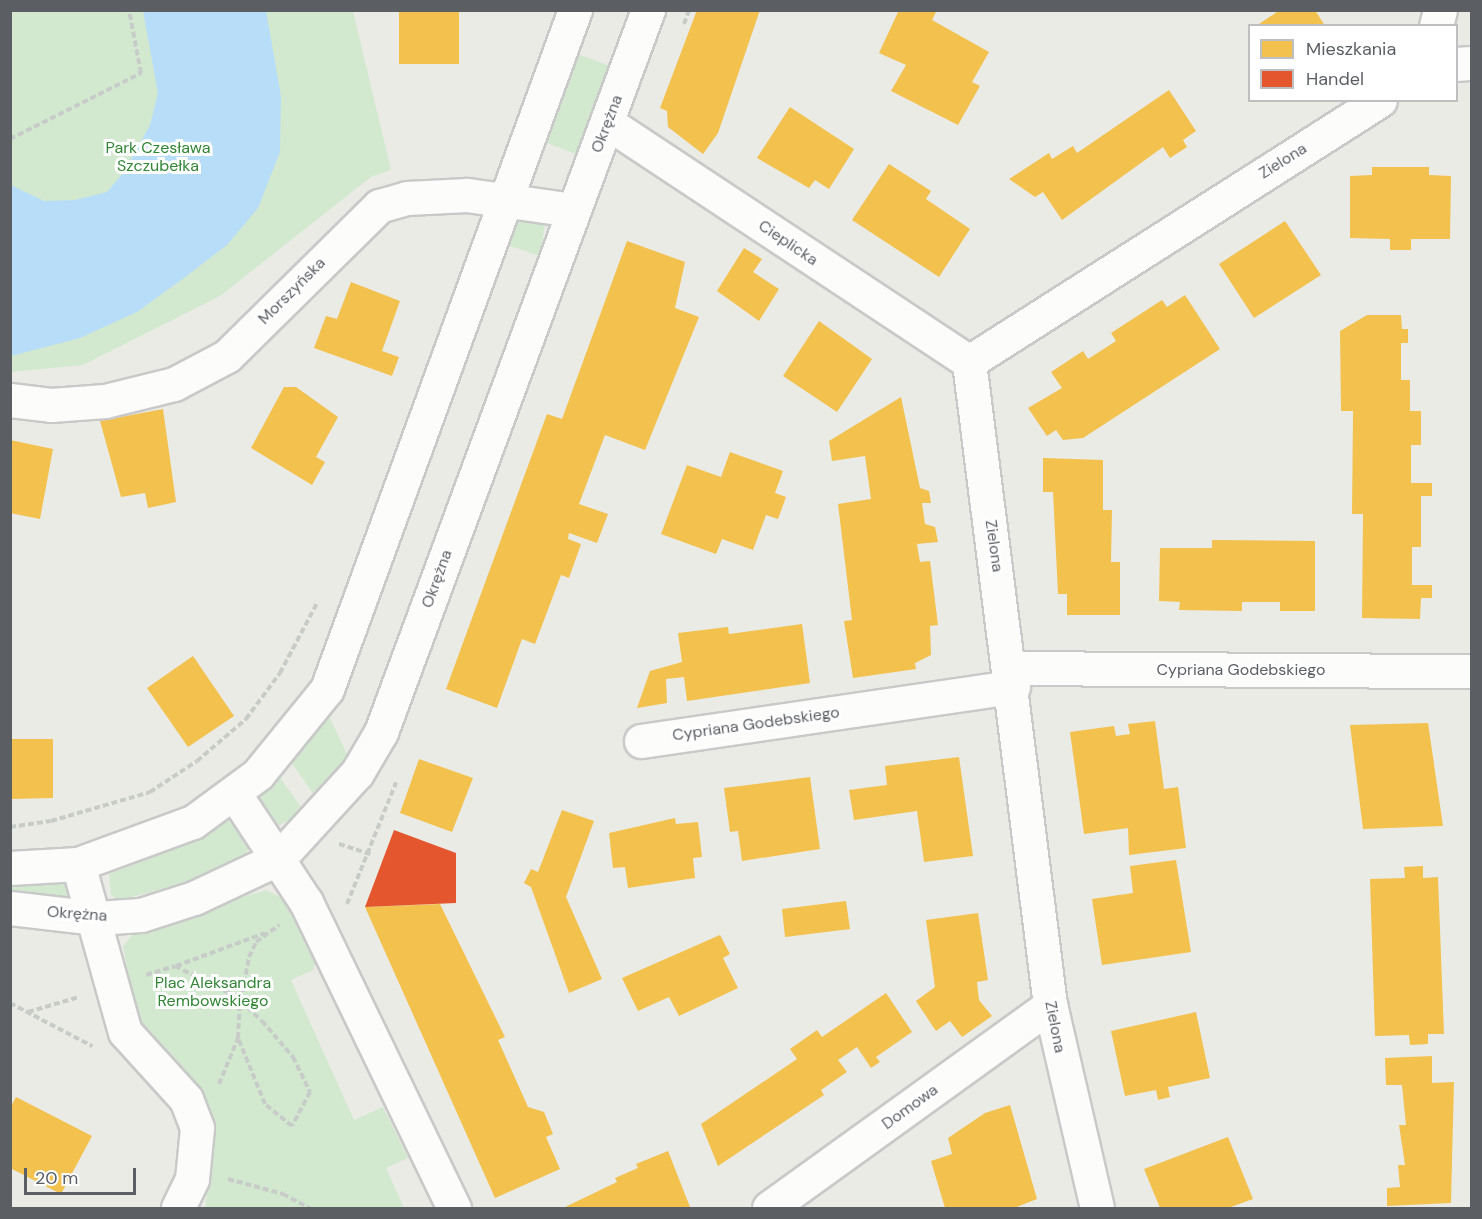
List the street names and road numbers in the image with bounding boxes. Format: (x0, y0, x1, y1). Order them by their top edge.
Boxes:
street label: Okrężna (587, 92, 627, 156)
street label: Zielona (1256, 139, 1310, 183)
street label: Cieplicka (755, 216, 821, 270)
street label: Morszyńska (254, 253, 330, 329)
street label: Zielona (981, 519, 1007, 573)
street label: Okrężna (418, 547, 456, 611)
street label: Cypriana Godebskiego (1157, 660, 1325, 680)
street label: Cypriana Godebskiego (671, 703, 841, 745)
street label: Okrężna (46, 902, 108, 926)
street label: Zielona (1041, 999, 1069, 1055)
street label: Domowa (878, 1080, 942, 1134)

